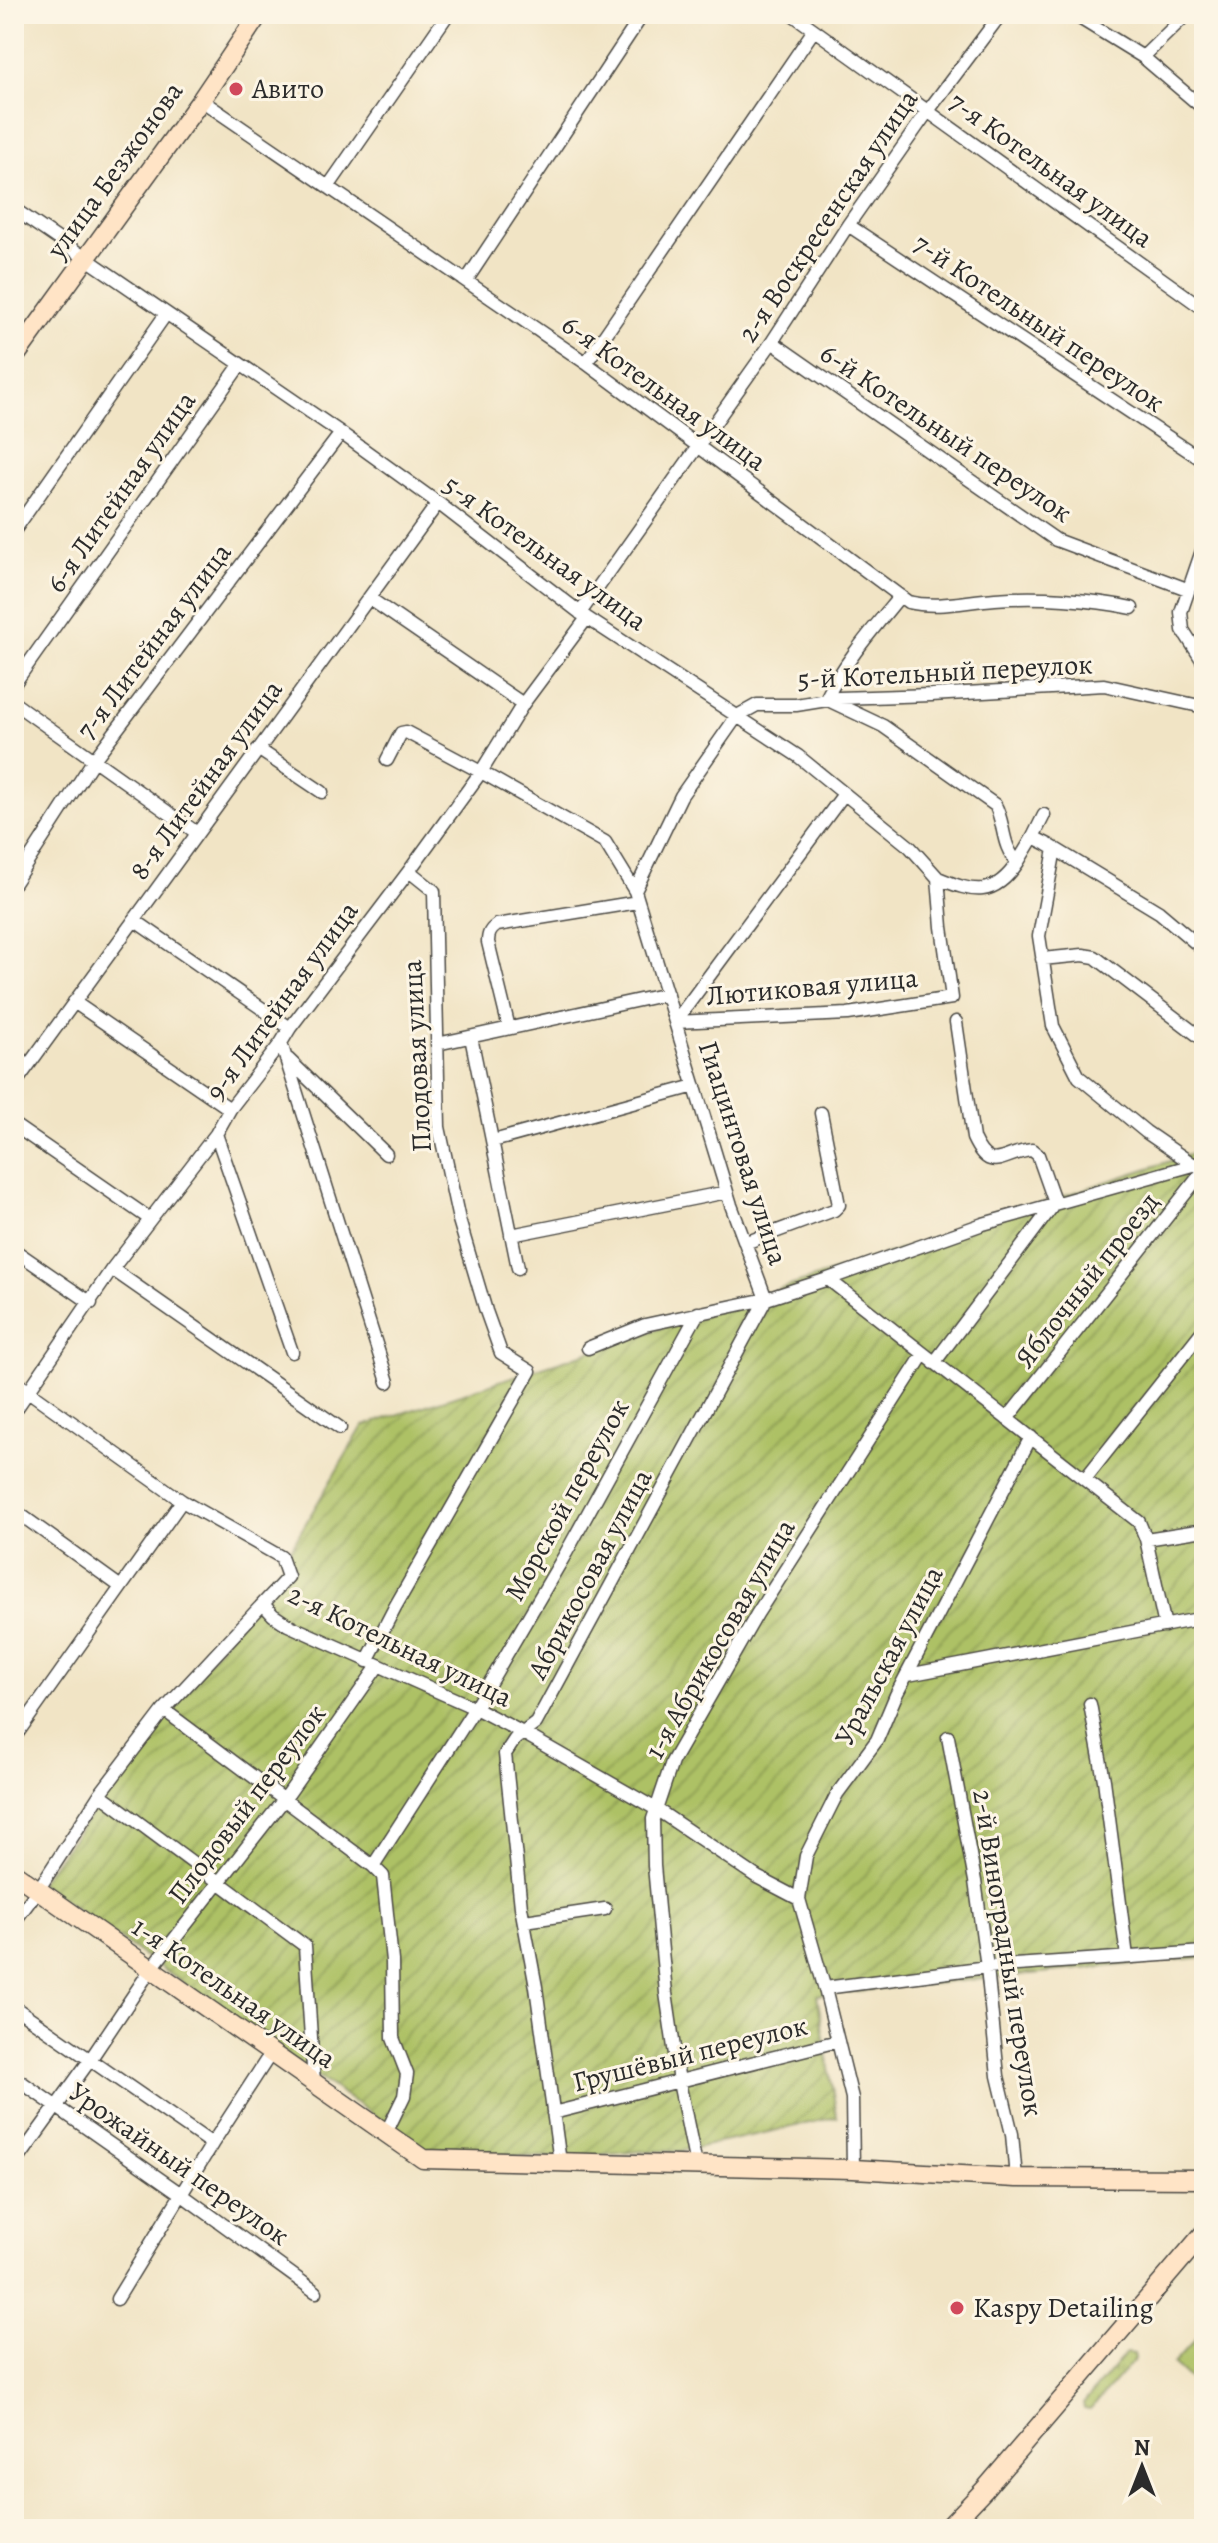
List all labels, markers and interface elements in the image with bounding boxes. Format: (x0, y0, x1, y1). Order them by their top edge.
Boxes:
place label: Авито (251, 70, 324, 108)
street label: улица Безжонова (37, 74, 192, 267)
marker: Авито (227, 80, 245, 98)
street label: 2-я Воскресенская улица (729, 82, 927, 350)
street label: 7-я Котельная улица (941, 83, 1161, 257)
street label: 7-й Котельный переулок (906, 225, 1172, 421)
street label: 6-я Котельная улица (554, 306, 774, 480)
street label: 6-й Котельный переулок (812, 334, 1080, 532)
street label: 6-я Литейная улица (37, 384, 205, 600)
street label: 5-я Котельная улица (435, 466, 655, 640)
street label: 7-я Литейная улица (68, 535, 240, 747)
street label: 5-й Котельный переулок (796, 645, 1094, 699)
street label: 8-я Литейная улица (121, 672, 292, 888)
street label: 9-я Литейная улица (197, 894, 367, 1108)
street label: Плодовая улица (393, 959, 441, 1153)
street label: Лютиковая улица (705, 959, 919, 1015)
street label: Гиацинтовая улица (689, 1036, 797, 1270)
street label: Яблочный проезд (1006, 1184, 1168, 1376)
street label: Морской переулок (496, 1392, 638, 1608)
street label: Абрикосовая улица (518, 1462, 661, 1687)
street label: 1-я Абрикосовая улица (636, 1512, 804, 1766)
street label: Уральская улица (826, 1559, 952, 1753)
street label: 2-я Котельная улица (282, 1575, 518, 1717)
street label: Плодовый переулок (159, 1696, 335, 1912)
street label: 2-й Виноградный переулок (963, 1787, 1053, 2119)
street label: 1-я Котельная улица (124, 1908, 344, 2078)
street label: Грушёвый переулок (569, 2006, 811, 2102)
street label: Урожайный переулок (61, 2073, 297, 2255)
place label: Kaspy Detailing (973, 2289, 1154, 2327)
marker: Kaspy Detailing (948, 2299, 966, 2317)
north arrow (1102, 2427, 1182, 2507)
text: N (1134, 2433, 1150, 2463)

